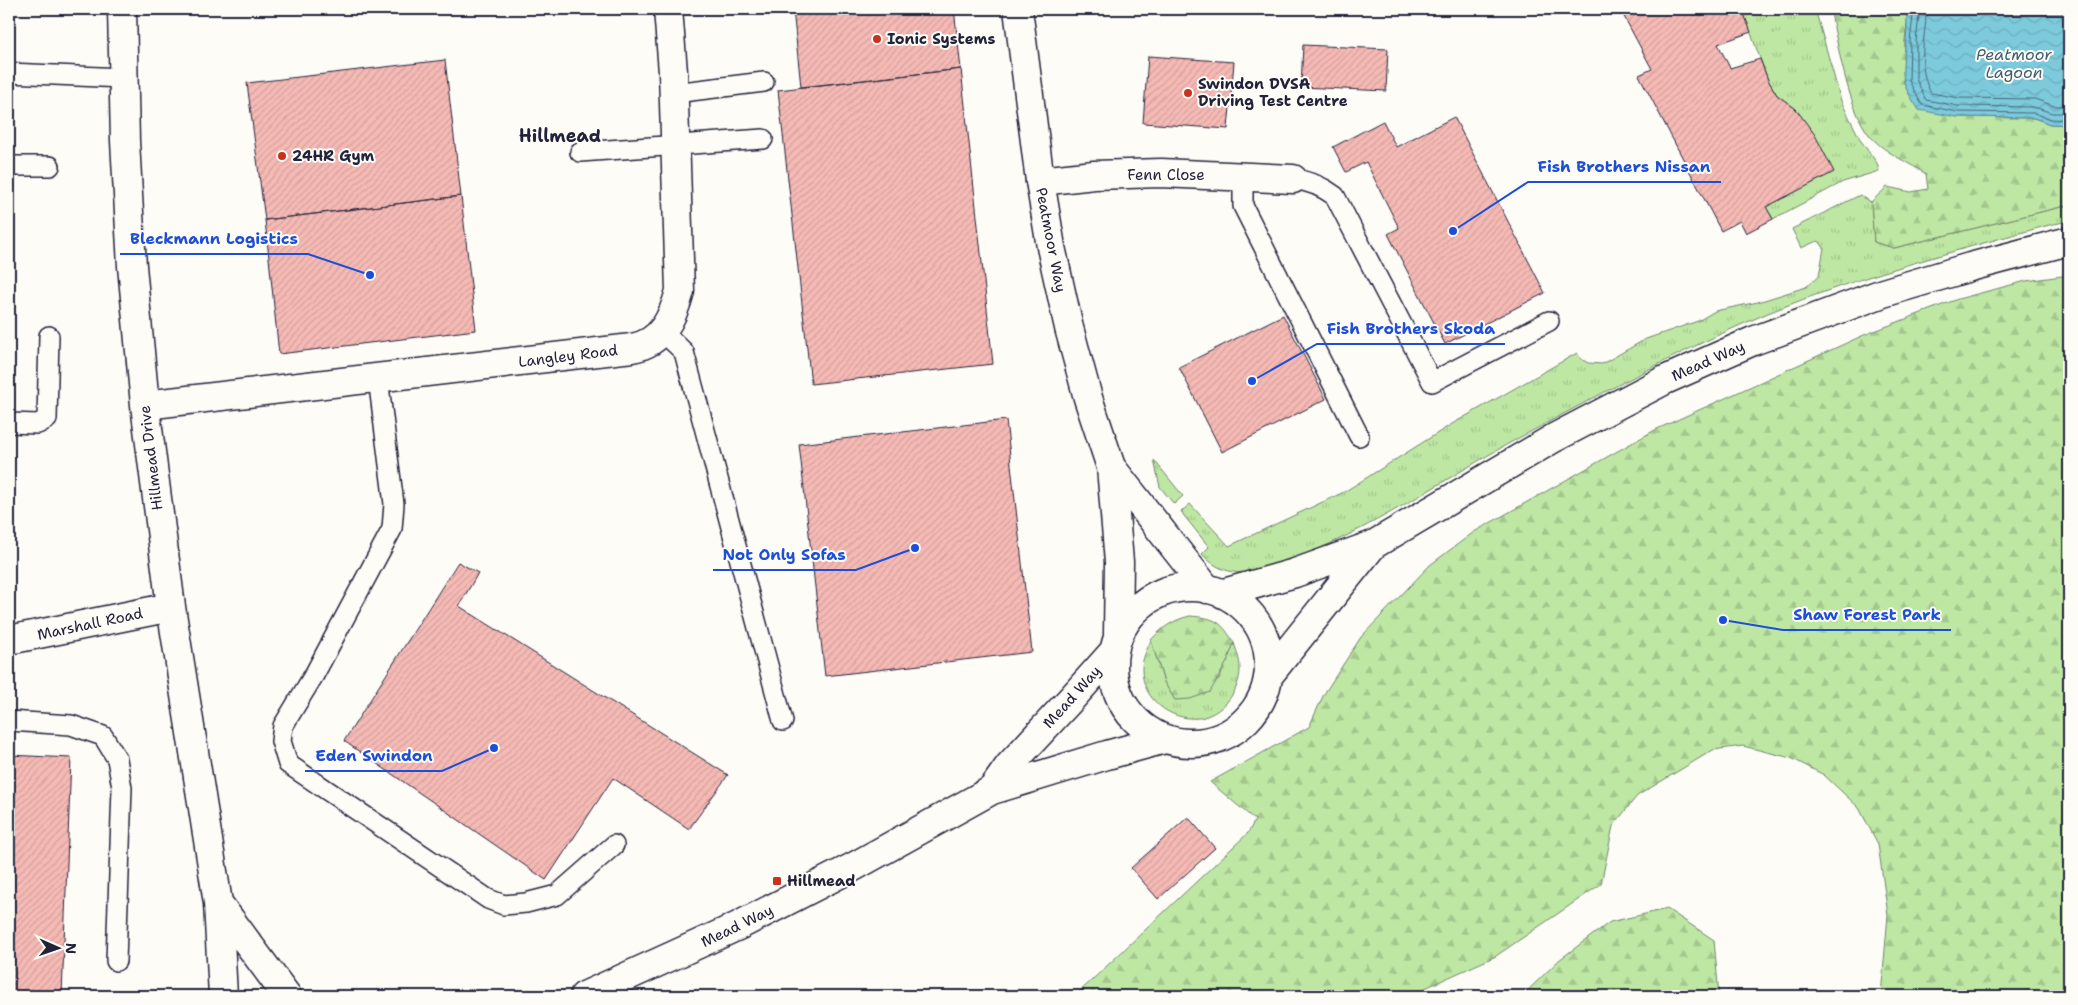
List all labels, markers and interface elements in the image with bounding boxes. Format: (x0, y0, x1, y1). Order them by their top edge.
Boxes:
place label: Ionic Systems (887, 29, 996, 49)
marker: Ionic Systems (871, 33, 883, 45)
water label: Peatmoor Lagoon (1976, 44, 2052, 83)
place label: Swindon DVSA Driving Test Centre (1198, 74, 1348, 111)
marker: Swindon DVSA Driving Test Centre (1182, 87, 1194, 99)
district label: Hillmead (519, 124, 601, 148)
place label: 24HR Gym (292, 146, 375, 166)
marker: 24HR Gym (276, 150, 288, 162)
callout: Fish Brothers Nissan (1528, 151, 1721, 182)
text: Fish Brothers Nissan (1538, 156, 1711, 177)
street label: Fenn Close (1127, 165, 1205, 185)
street label: Peatmoor Way (1031, 186, 1071, 294)
callout: Bleckmann Logistics (120, 223, 308, 254)
text: Bleckmann Logistics (130, 228, 298, 249)
callout: Fish Brothers Skoda (1317, 313, 1505, 344)
text: Fish Brothers Skoda (1327, 318, 1495, 339)
street label: Mead Way (1668, 336, 1748, 386)
street label: Langley Road (517, 340, 619, 372)
street label: Hillmead Drive (135, 404, 167, 512)
callout: Not Only Sofas (713, 539, 856, 570)
text: Not Only Sofas (722, 544, 846, 565)
callout: Shaw Forest Park (1783, 599, 1951, 630)
street label: Marshall Road (35, 603, 145, 645)
text: Shaw Forest Park (1793, 604, 1941, 625)
street label: Mead Way (1038, 661, 1106, 733)
callout: Eden Swindon (305, 740, 442, 771)
text: Eden Swindon (315, 745, 433, 766)
place label: Hillmead (787, 871, 856, 891)
marker: Hillmead (771, 875, 783, 887)
street label: Mead Way (698, 900, 776, 952)
north arrow (32, 922, 82, 972)
text: N (62, 943, 80, 954)

